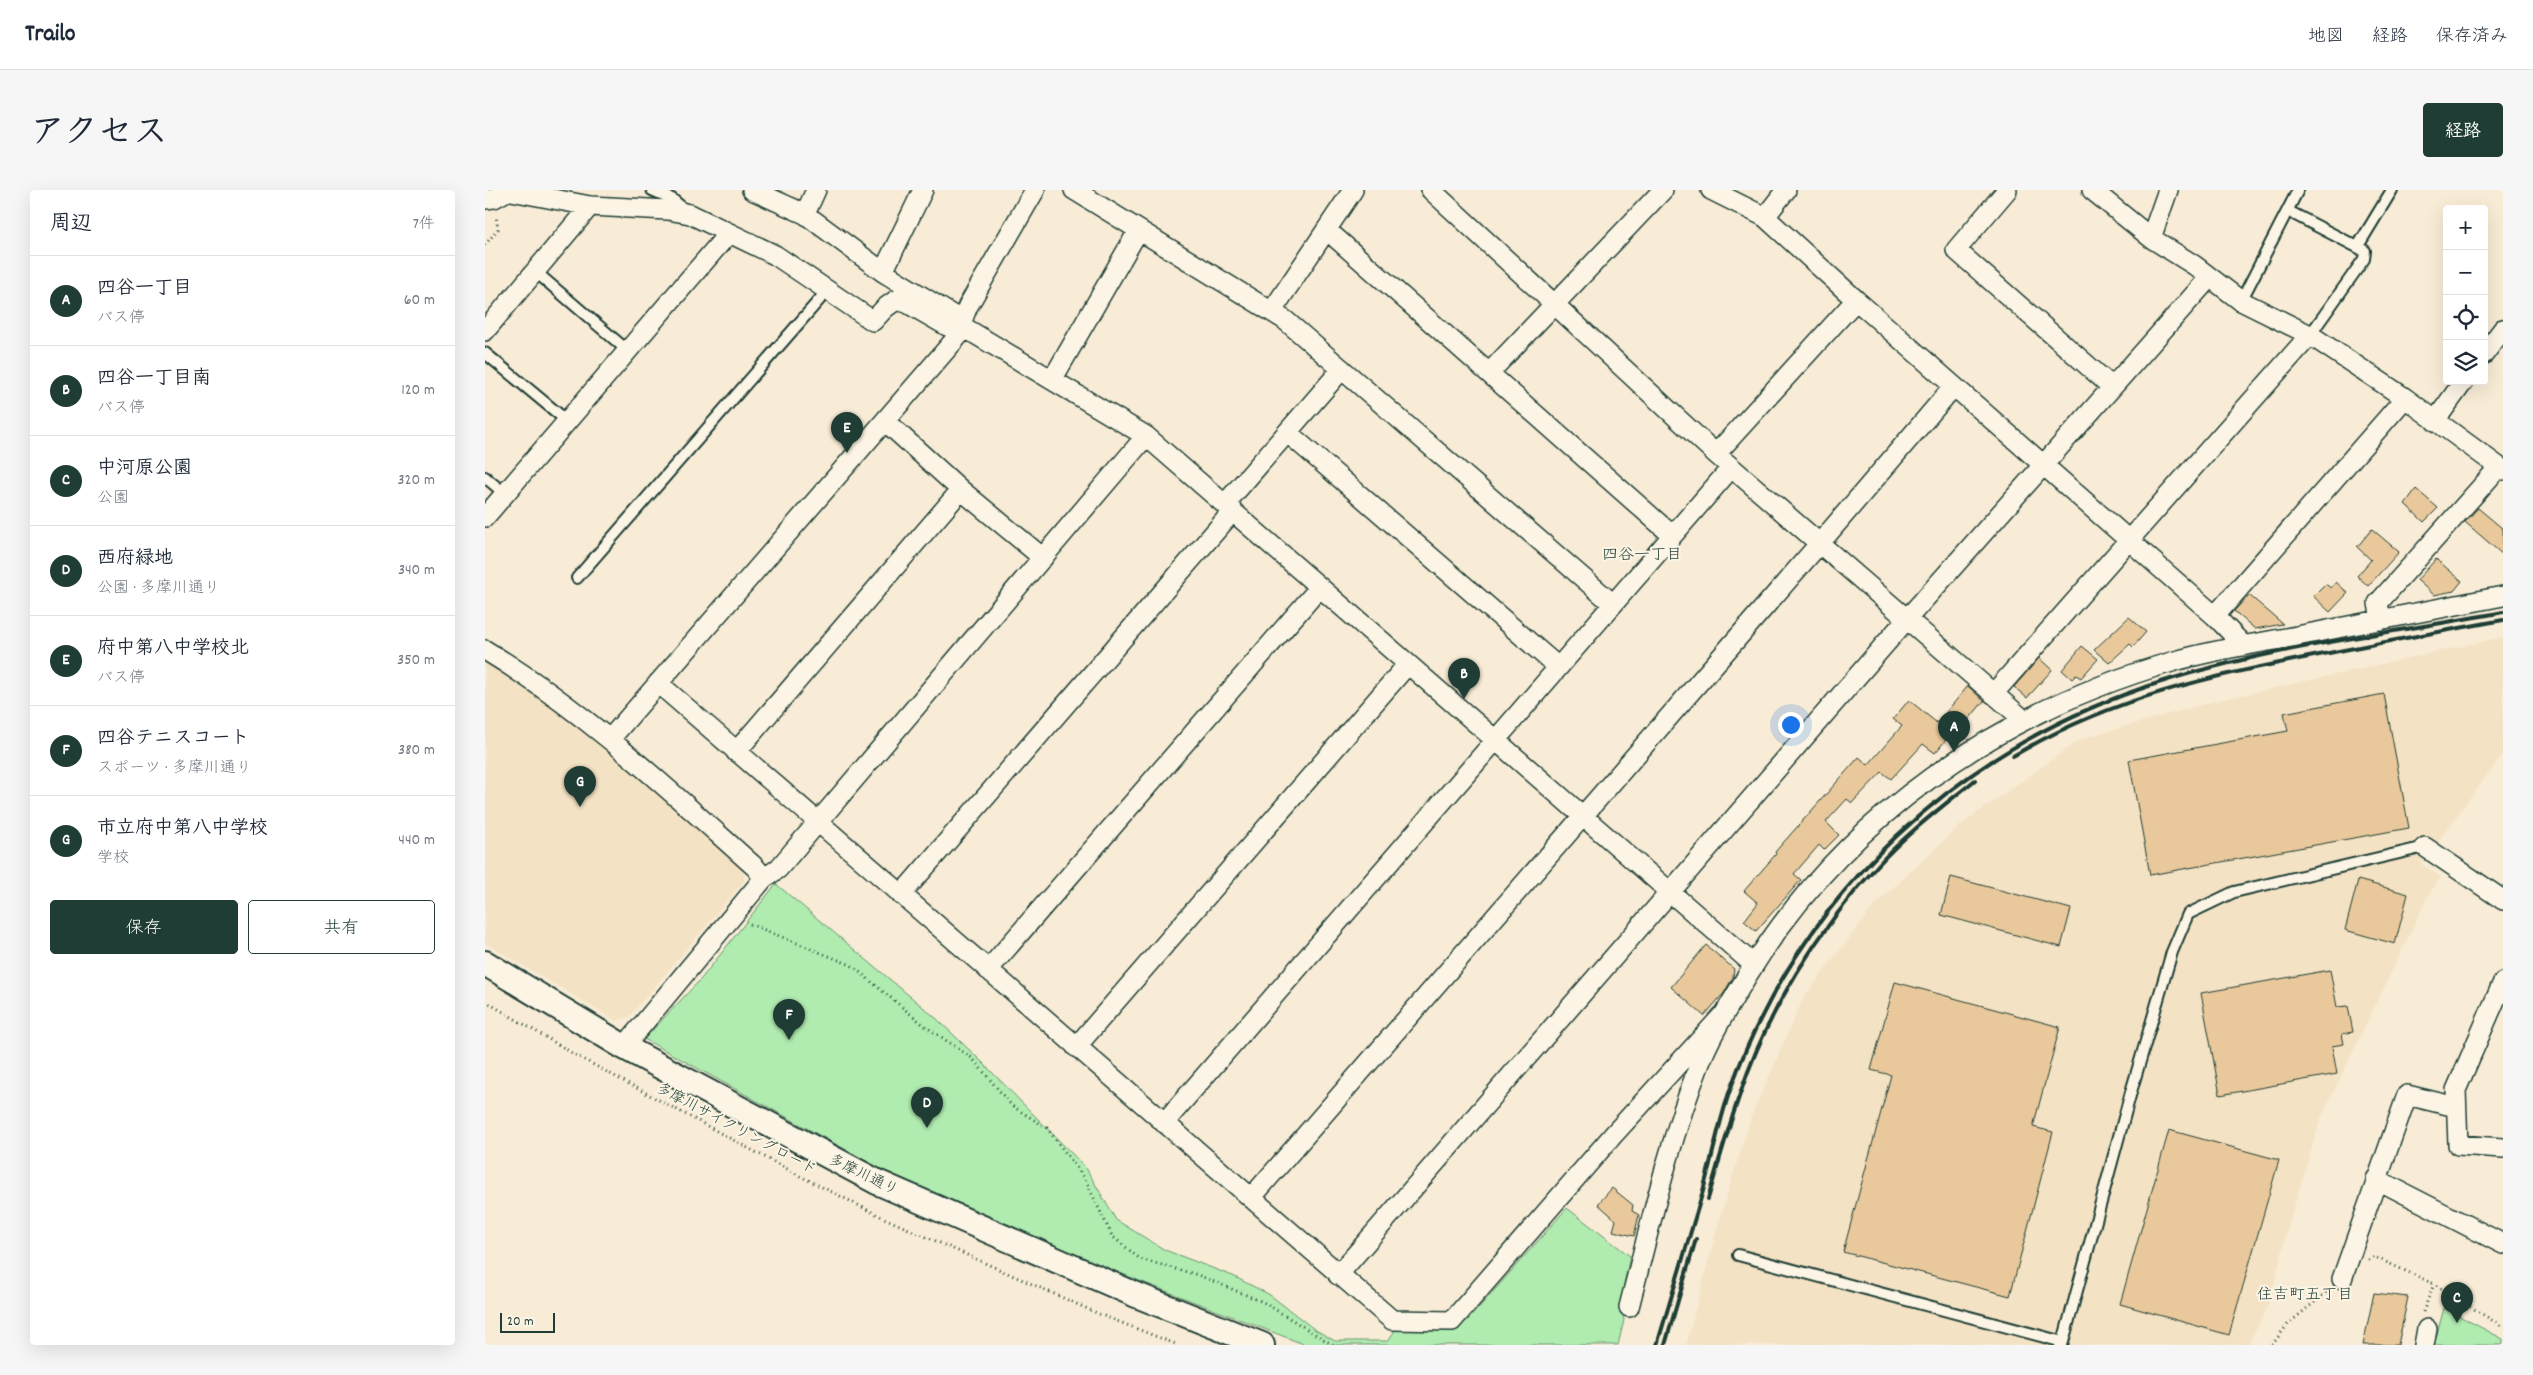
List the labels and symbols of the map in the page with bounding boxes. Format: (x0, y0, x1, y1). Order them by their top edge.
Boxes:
pin: E (831, 412, 863, 453)
district label: 四谷一丁目 (1602, 544, 1682, 567)
pin: B (1448, 658, 1480, 699)
pin: A (1938, 711, 1970, 752)
your location (1778, 712, 1804, 738)
pin: G (564, 766, 596, 807)
pin: F (773, 999, 805, 1040)
street label: 多摩川サイクリングロード (652, 1078, 820, 1181)
pin: D (911, 1087, 943, 1128)
street label: 多摩川通り (825, 1149, 902, 1202)
pin: C (2441, 1282, 2473, 1323)
district label: 住吉町五丁目 (2257, 1284, 2353, 1307)
scale bar (500, 1310, 555, 1333)

